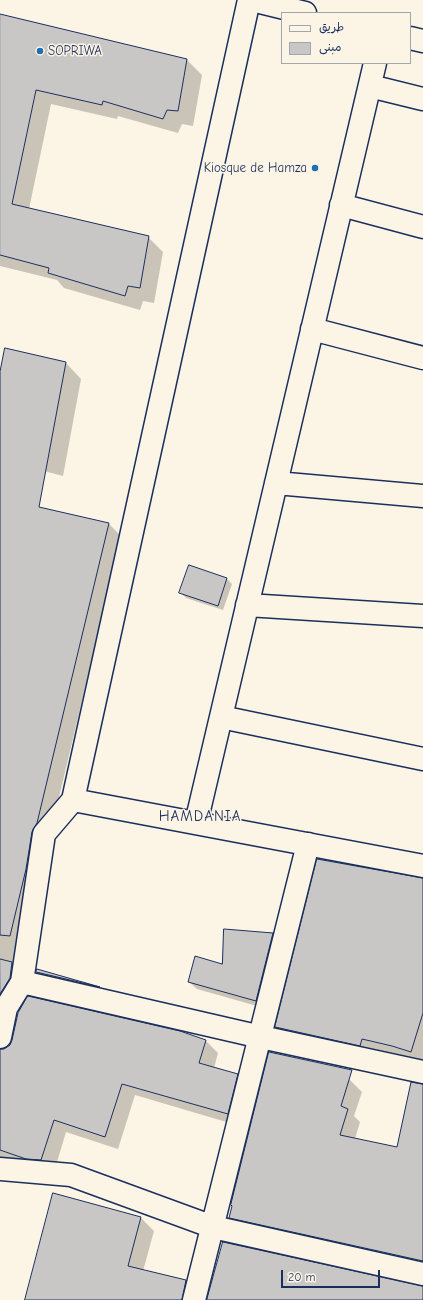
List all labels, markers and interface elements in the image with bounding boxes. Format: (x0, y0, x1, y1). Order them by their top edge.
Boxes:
legend (281, 12, 411, 64)
text: طريق (319, 20, 344, 34)
text: مبنى (319, 40, 342, 54)
place label: SOPRIWA (48, 43, 102, 59)
marker: SOPRIWA (35, 46, 45, 56)
place label: Kiosque de Hamza (204, 160, 307, 176)
marker: Kiosque de Hamza (310, 163, 320, 173)
district label: HAMDANIA (159, 808, 241, 826)
scale bar (283, 1262, 382, 1288)
text: 20 m (288, 1270, 316, 1284)

